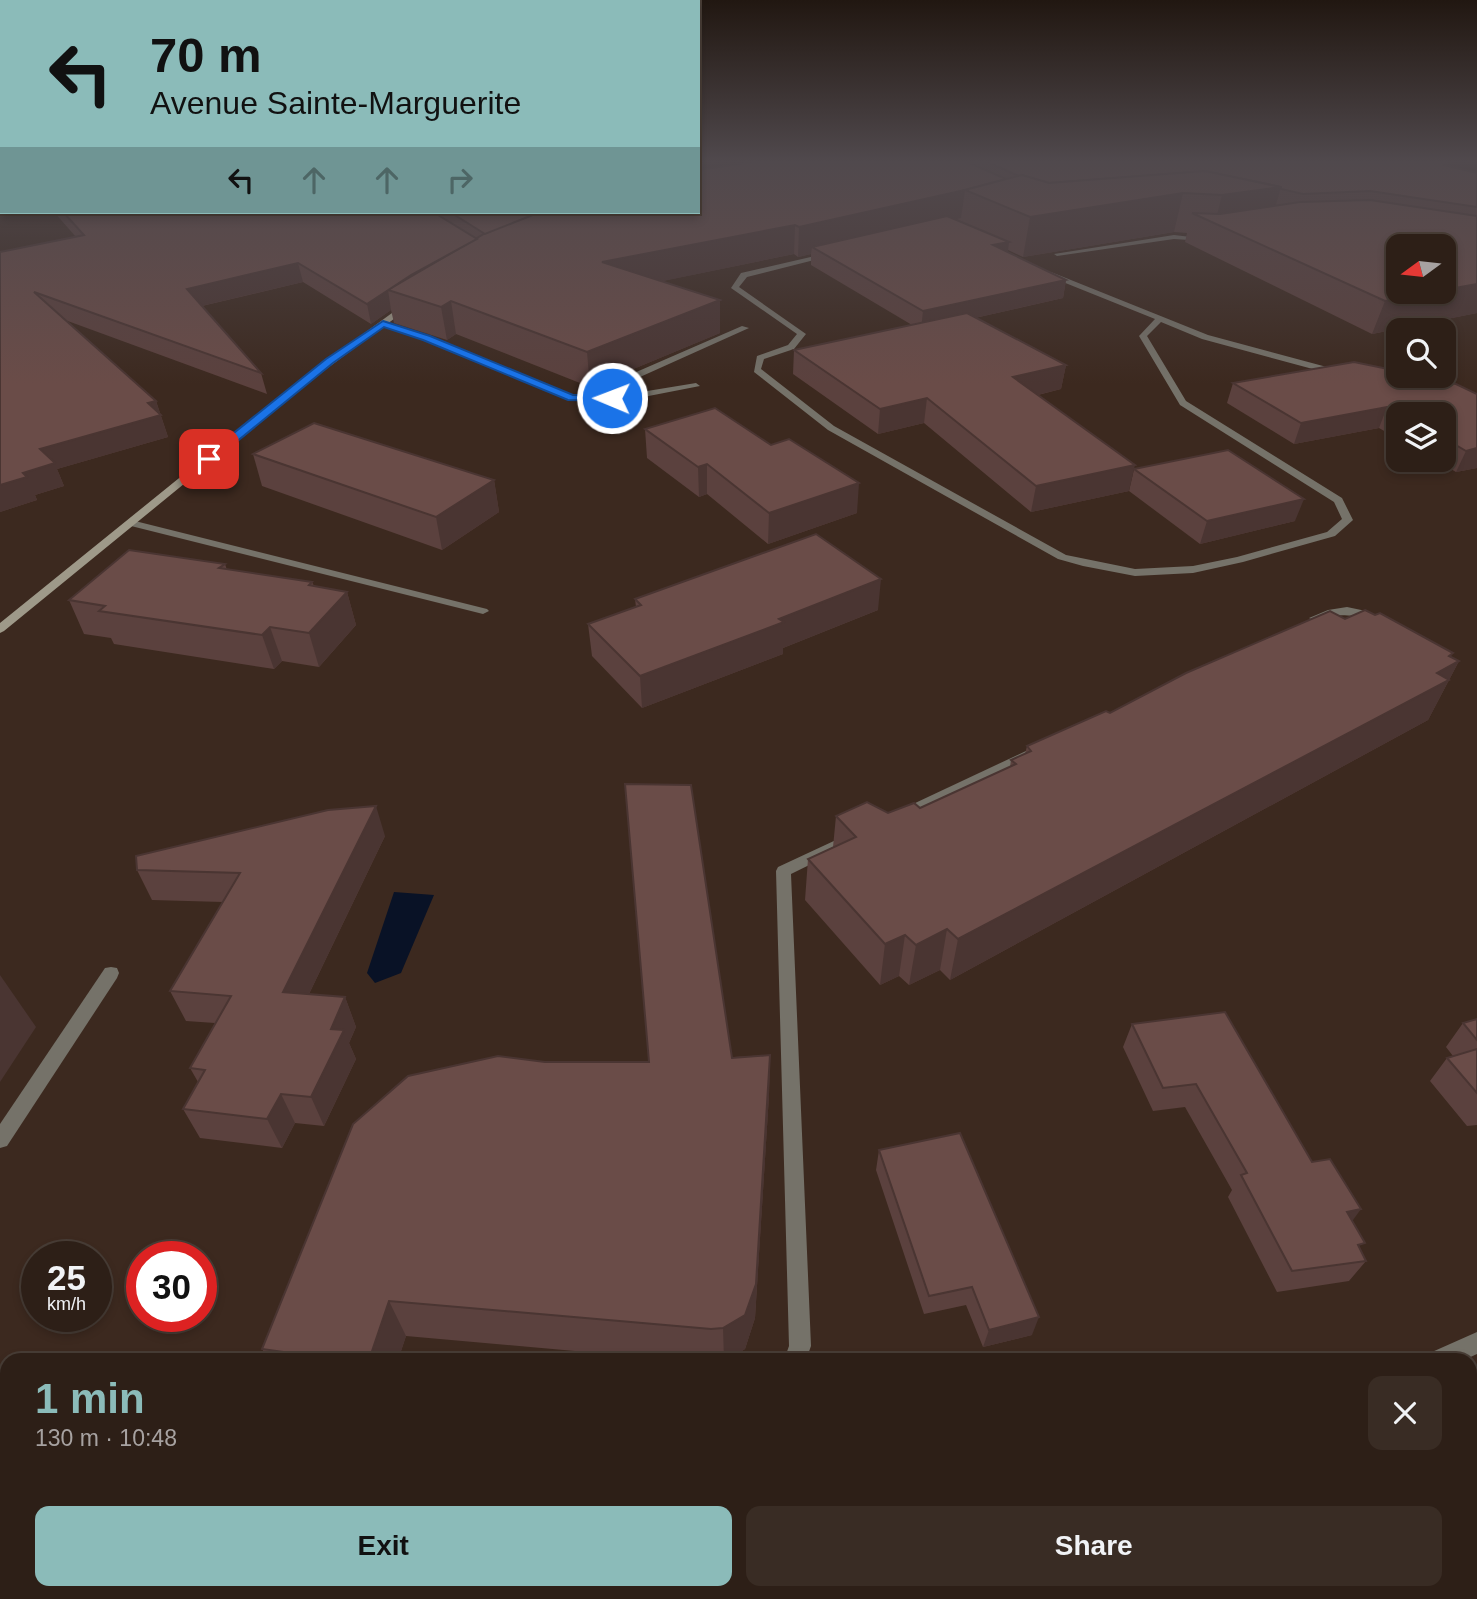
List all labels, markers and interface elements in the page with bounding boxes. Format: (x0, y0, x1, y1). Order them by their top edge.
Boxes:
icon: left (35, 28, 126, 119)
text: 70 m (150, 28, 262, 82)
text: Avenue Sainte-Marguerite (150, 85, 521, 121)
icon: left (222, 161, 260, 199)
icon: ahead (295, 161, 333, 199)
icon: ahead (368, 161, 406, 199)
icon: right (441, 161, 479, 199)
north arrow (1386, 234, 1456, 304)
map controls (1386, 234, 1456, 472)
button: search (1386, 318, 1456, 388)
position arrow (575, 361, 649, 435)
button: layers (1386, 402, 1456, 472)
pin (179, 429, 239, 489)
icon: arrive (190, 440, 228, 478)
speed limit sign: 30 (126, 1241, 217, 1332)
text: 25 (47, 1258, 86, 1297)
text: km/h (47, 1294, 86, 1314)
text: 1 min (35, 1375, 145, 1422)
button: close (1368, 1376, 1442, 1450)
text: 130 m · 10:48 (35, 1425, 177, 1451)
button: Exit (35, 1506, 732, 1586)
button: Share (746, 1506, 1442, 1586)

